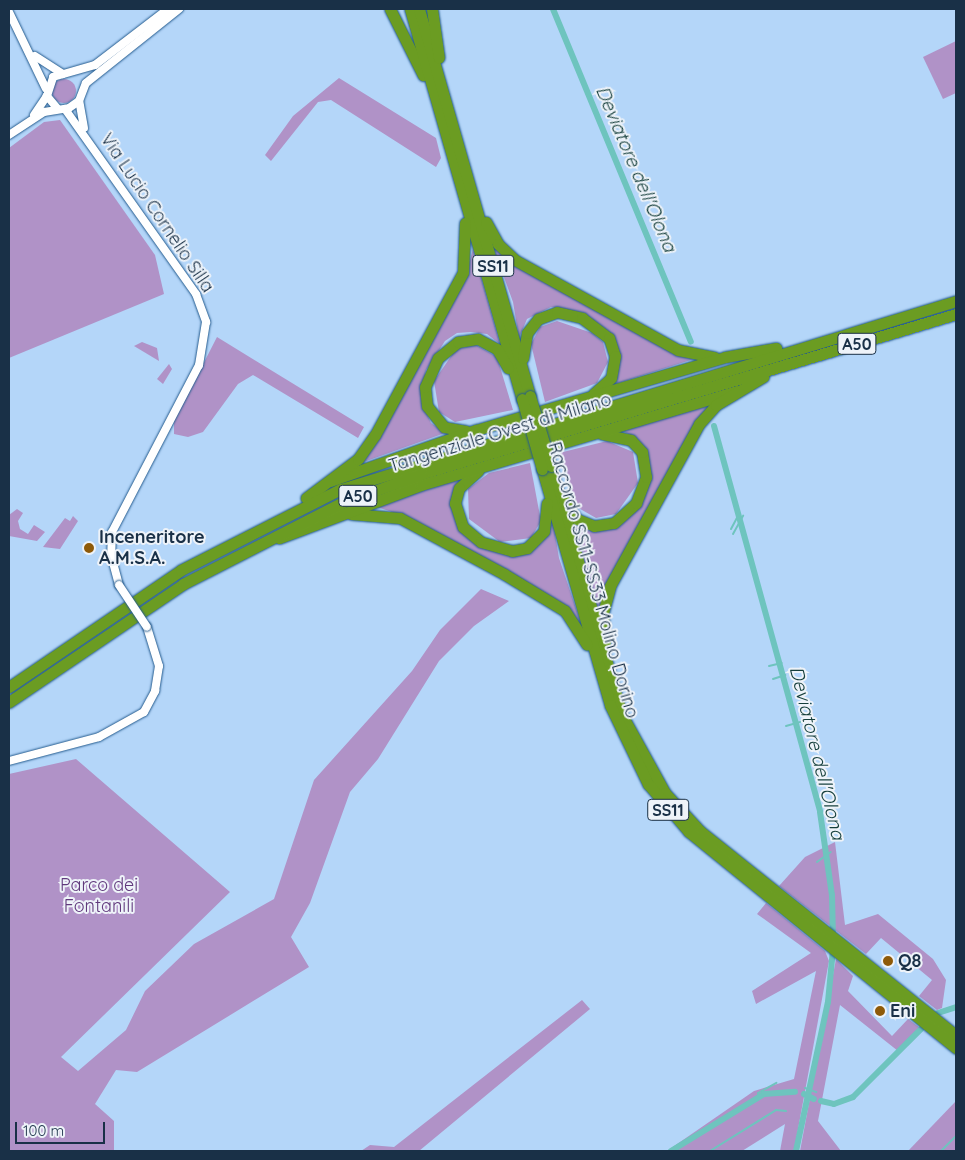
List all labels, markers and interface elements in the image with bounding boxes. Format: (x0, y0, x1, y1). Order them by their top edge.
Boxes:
water label: Deviatore dell'Olona (591, 83, 681, 255)
street label: Via Lucio Cornelio Silla (96, 129, 218, 297)
road number: SS11 (472, 252, 514, 280)
road number: A50 (837, 330, 877, 358)
street label: Tangenziale Ovest di Milano (386, 389, 614, 477)
street label: Raccordo SS11-SS33 Molino Dorino (543, 439, 643, 721)
road number: A50 (338, 482, 378, 510)
place label: Inceneritore A.M.S.A. (99, 527, 205, 570)
marker: Inceneritore A.M.S.A. (83, 542, 95, 554)
water label: Deviatore dell'Olona (784, 664, 850, 842)
road number: SS11 (647, 796, 689, 824)
park label: Parco dei Fontanili (60, 875, 138, 918)
place label: Q8 (898, 950, 921, 972)
marker: Q8 (882, 955, 894, 967)
place label: Eni (890, 1000, 915, 1022)
marker: Eni (874, 1005, 886, 1017)
scale bar (18, 1112, 108, 1144)
text: 100 m (23, 1121, 64, 1140)

